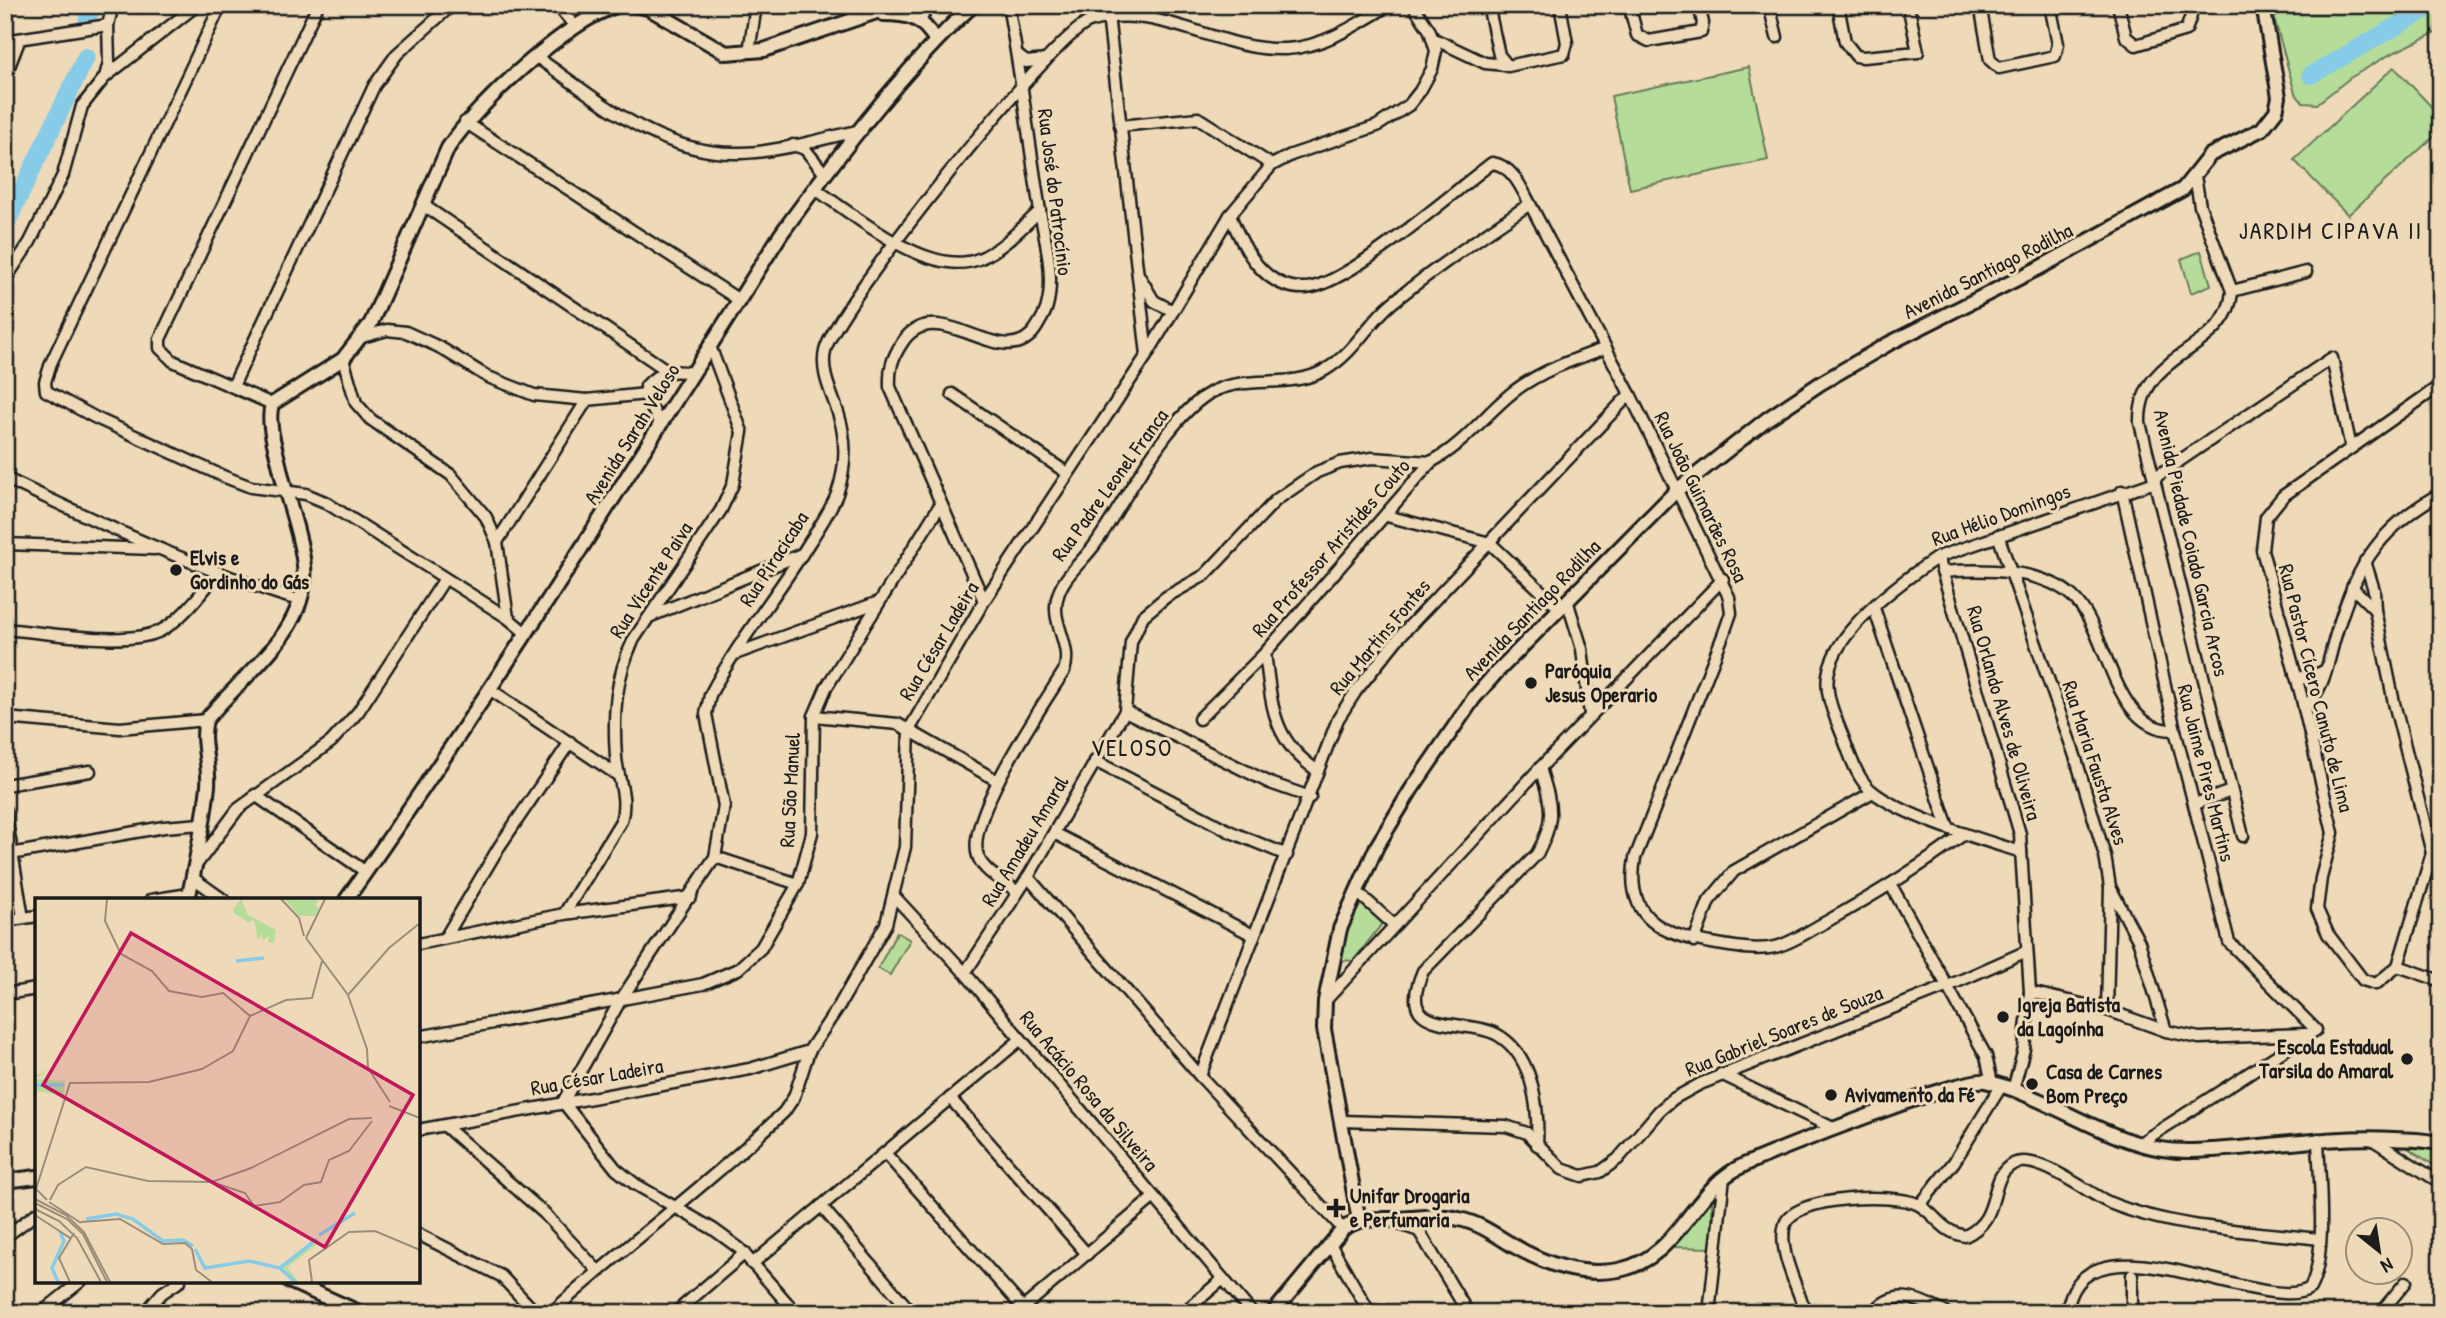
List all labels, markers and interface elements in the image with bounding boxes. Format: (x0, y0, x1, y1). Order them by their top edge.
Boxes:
street label: Rua José do Patrocínio (1031, 107, 1080, 277)
district label: JARDIM CIPAVA II (2239, 214, 2423, 246)
street label: Avenida Santiago Rodilha (1898, 215, 2077, 326)
street label: Avenida Sarah Veloso (577, 358, 687, 510)
street label: Rua Padre Leonel Franca (1044, 403, 1175, 567)
street label: Rua João Guimarães Rosa (1648, 407, 1755, 587)
street label: Avenida Piedade Coiado Garcia Arcos (2147, 407, 2236, 679)
street label: Rua Professor Aristides Couto (1245, 452, 1416, 643)
street label: Rua Hélio Domingos (1927, 476, 2074, 553)
street label: Rua Piracicaba (732, 505, 815, 612)
street label: Rua Vicente Paiva (602, 516, 699, 644)
street label: Avenida Santiago Rodilha (1457, 533, 1607, 687)
place label: Elvis e Gordinho do Gás (190, 543, 309, 596)
street label: Rua Pastor Cícero Canuto de Lima (2272, 561, 2361, 815)
marker: Elvis e Gordinho do Gás (168, 562, 184, 578)
street label: Rua Martins Fontes (1322, 572, 1437, 701)
street label: Rua César Ladeira (892, 576, 985, 706)
street label: Rua Orlando Alves de Oliveira (1960, 602, 2049, 824)
place label: Paróquia Jesus Operario (1545, 656, 1658, 710)
marker: Paróquia Jesus Operario (1523, 675, 1539, 691)
street label: Rua Maria Fausta Alves (2055, 677, 2136, 849)
street label: Rua Jaime Pires Martins (2170, 681, 2243, 865)
district label: VELOSO (1091, 731, 1173, 763)
street label: Rua São Manuel (772, 732, 807, 848)
street label: Rua Amadeu Amaral (974, 769, 1075, 912)
inset map (35, 898, 420, 1283)
street label: Rua Gabriel Soares de Souza (1681, 978, 1887, 1083)
place label: Igreja Batista da Lagoínha (2017, 990, 2121, 1044)
street label: Rua Acácio Rosa da Silveira (1013, 1004, 1165, 1177)
marker: Igreja Batista da Lagoínha (1995, 1009, 2011, 1025)
place label: Escola Estadual Tarsila do Amaral (2258, 1032, 2393, 1085)
street label: Rua César Ladeira (529, 1051, 665, 1102)
marker: Escola Estadual Tarsila do Amaral (2399, 1051, 2415, 1067)
place label: Casa de Carnes Bom Preço (2046, 1057, 2162, 1110)
marker: Casa de Carnes Bom Preço (2024, 1076, 2040, 1092)
place label: Avivamento da Fé (1845, 1080, 1976, 1109)
marker: Avivamento da Fé (1823, 1087, 1839, 1103)
place label: Unifar Drogaria e Perfumaria (1350, 1181, 1470, 1234)
marker: Unifar Drogaria e Perfumaria (1328, 1200, 1344, 1216)
north arrow (2344, 1216, 2414, 1286)
text: N (2377, 1252, 2398, 1280)

